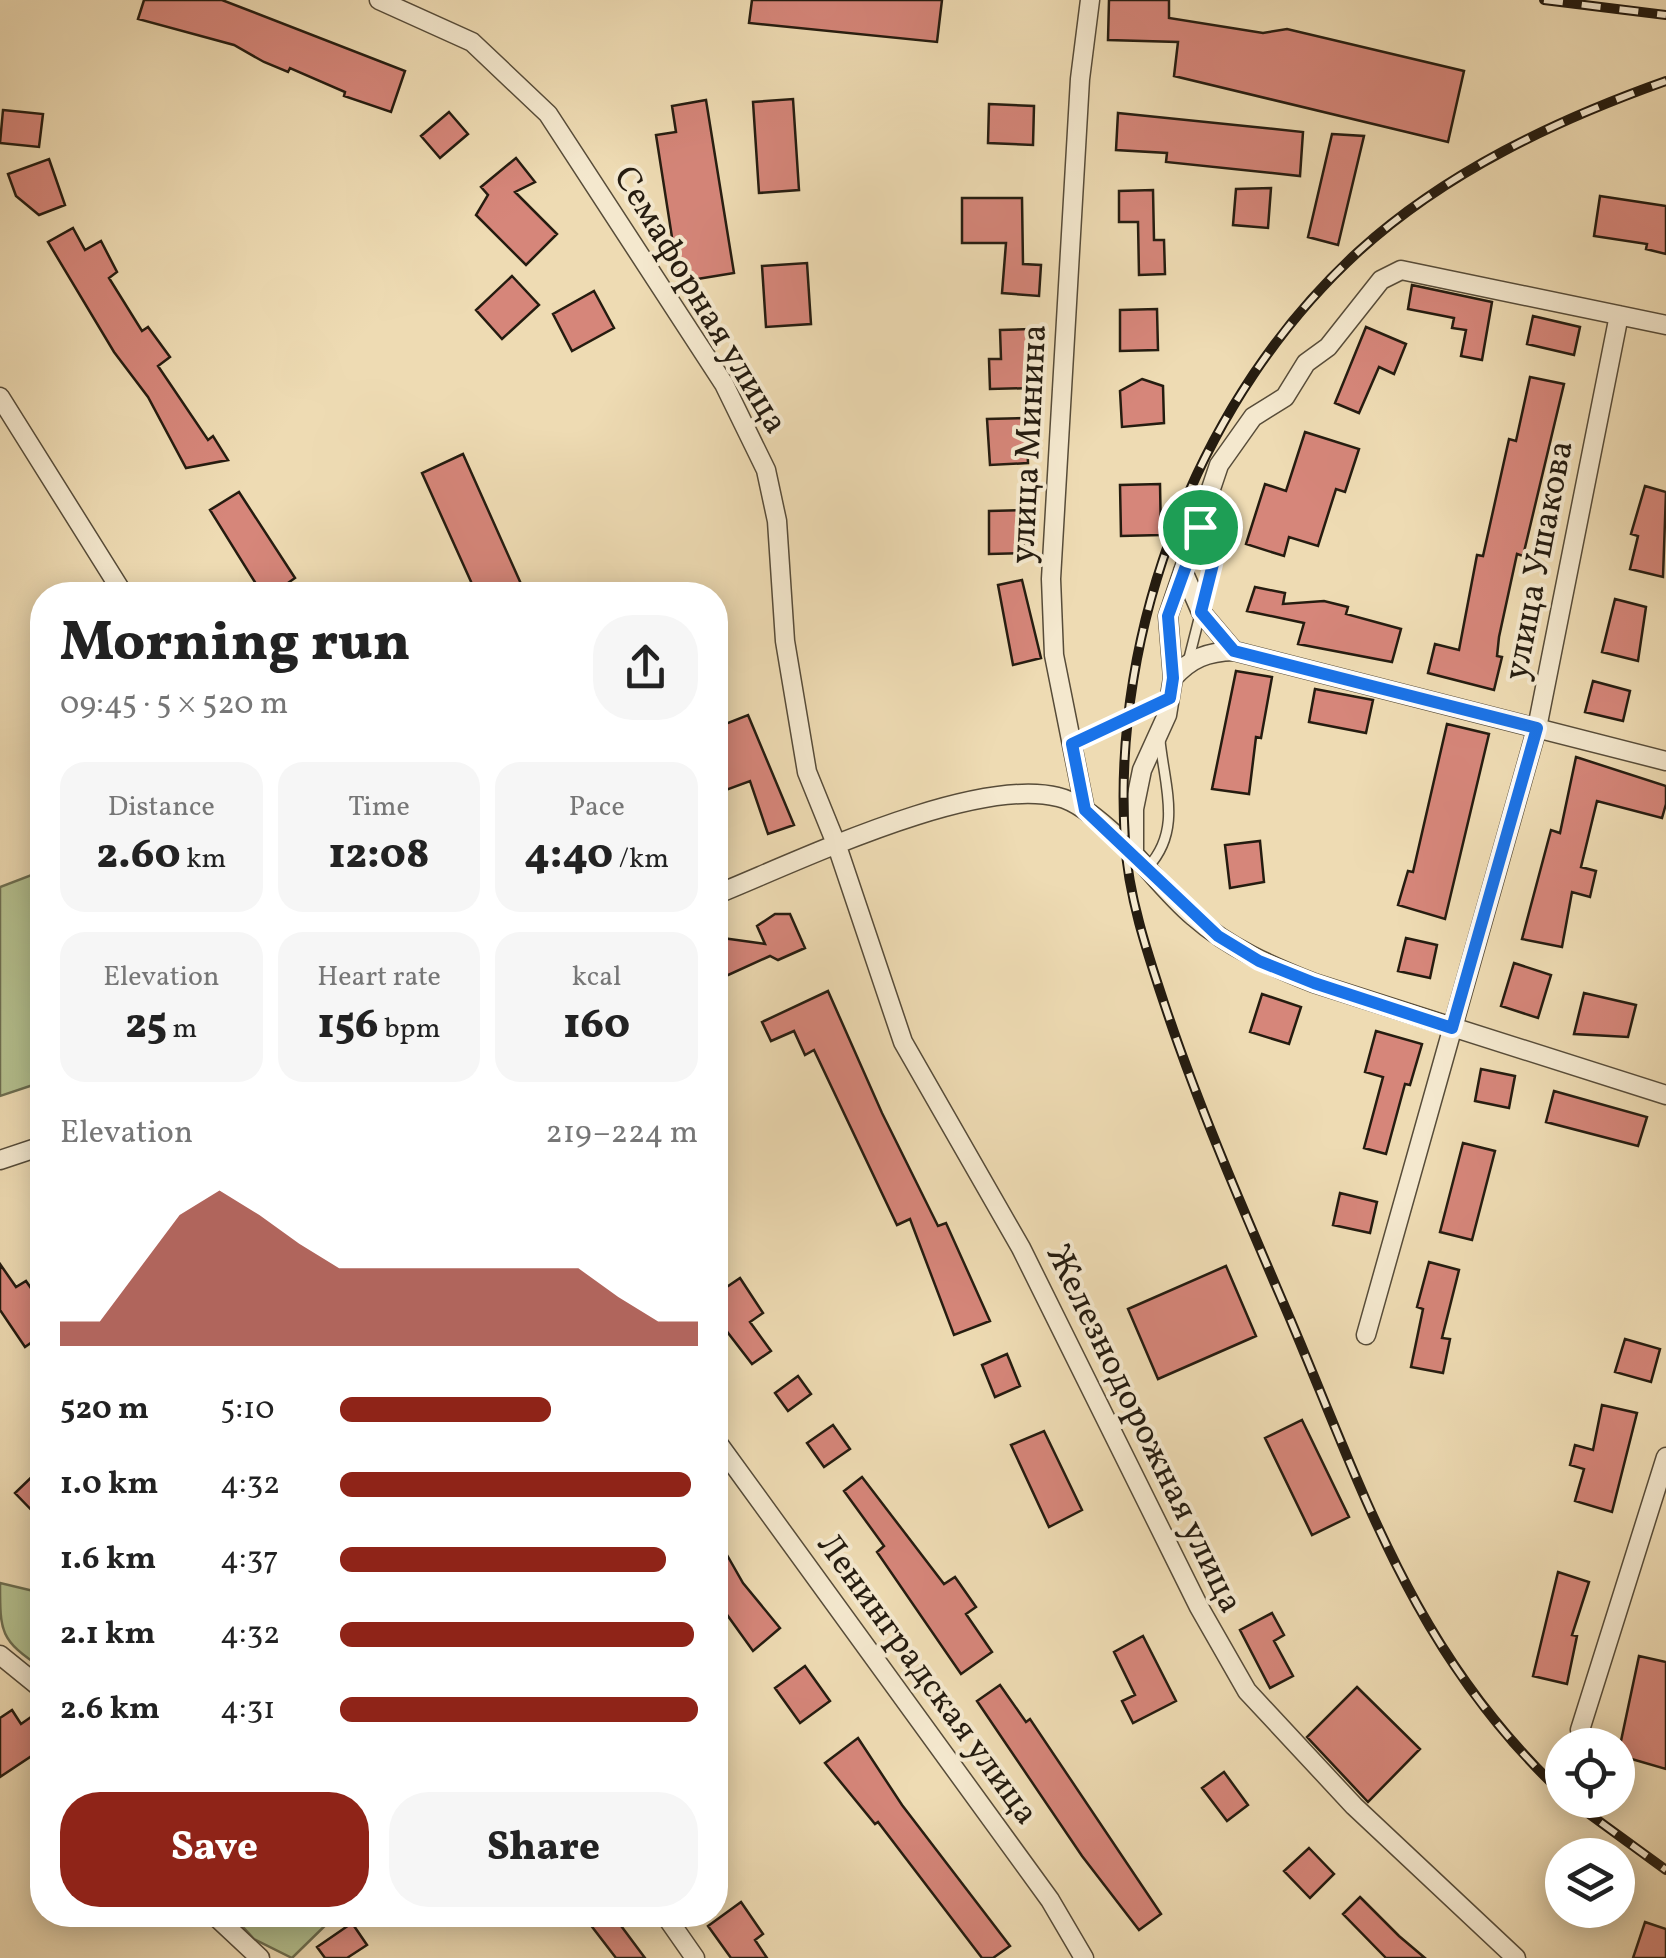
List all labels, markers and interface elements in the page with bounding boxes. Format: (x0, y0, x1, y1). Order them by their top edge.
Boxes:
street label: Семафорная улица (600, 158, 798, 443)
street label: улица Минина (1000, 323, 1060, 565)
street label: улица Ушакова (1493, 437, 1587, 684)
pin (1158, 485, 1243, 570)
icon: arrive (1173, 500, 1228, 555)
text: Morning run (60, 607, 410, 683)
button: share (593, 615, 698, 720)
text: 09:45 · 5 × 520 m (60, 683, 288, 727)
text: Distance (108, 788, 215, 827)
text: Time (348, 788, 410, 827)
text: Pace (569, 788, 625, 827)
text: 2.60 (96, 827, 181, 886)
text: 12:08 (328, 827, 430, 886)
text: 4:40 (524, 827, 613, 886)
text: km (181, 840, 226, 879)
text: /km (613, 840, 669, 879)
text: Elevation (103, 958, 220, 997)
text: Heart rate (317, 958, 441, 997)
text: kcal (572, 958, 622, 997)
text: 25 (125, 997, 167, 1056)
text: 156 (318, 997, 379, 1056)
text: 160 (563, 997, 630, 1056)
text: m (167, 1010, 197, 1049)
text: bpm (379, 1010, 440, 1049)
text: Elevation (60, 1112, 193, 1156)
text: 219–224 m (545, 1112, 698, 1156)
street label: Железнодорожная улица (1033, 1237, 1254, 1622)
text: 520 m (60, 1388, 149, 1432)
text: 5:10 (220, 1388, 275, 1432)
text: 1.0 km (60, 1463, 158, 1507)
text: 4:32 (220, 1463, 280, 1507)
street label: Ленинградская улица (804, 1524, 1049, 1836)
text: 1.6 km (60, 1538, 156, 1582)
text: 4:37 (220, 1538, 279, 1582)
text: 2.1 km (60, 1613, 155, 1657)
text: 4:32 (220, 1613, 280, 1657)
text: 2.6 km (60, 1688, 160, 1732)
text: 4:31 (220, 1688, 276, 1732)
map controls (1545, 1728, 1635, 1928)
button: locate (1545, 1728, 1635, 1818)
button: Save (60, 1792, 369, 1907)
button: Share (389, 1792, 698, 1907)
button: layers (1545, 1838, 1635, 1928)

